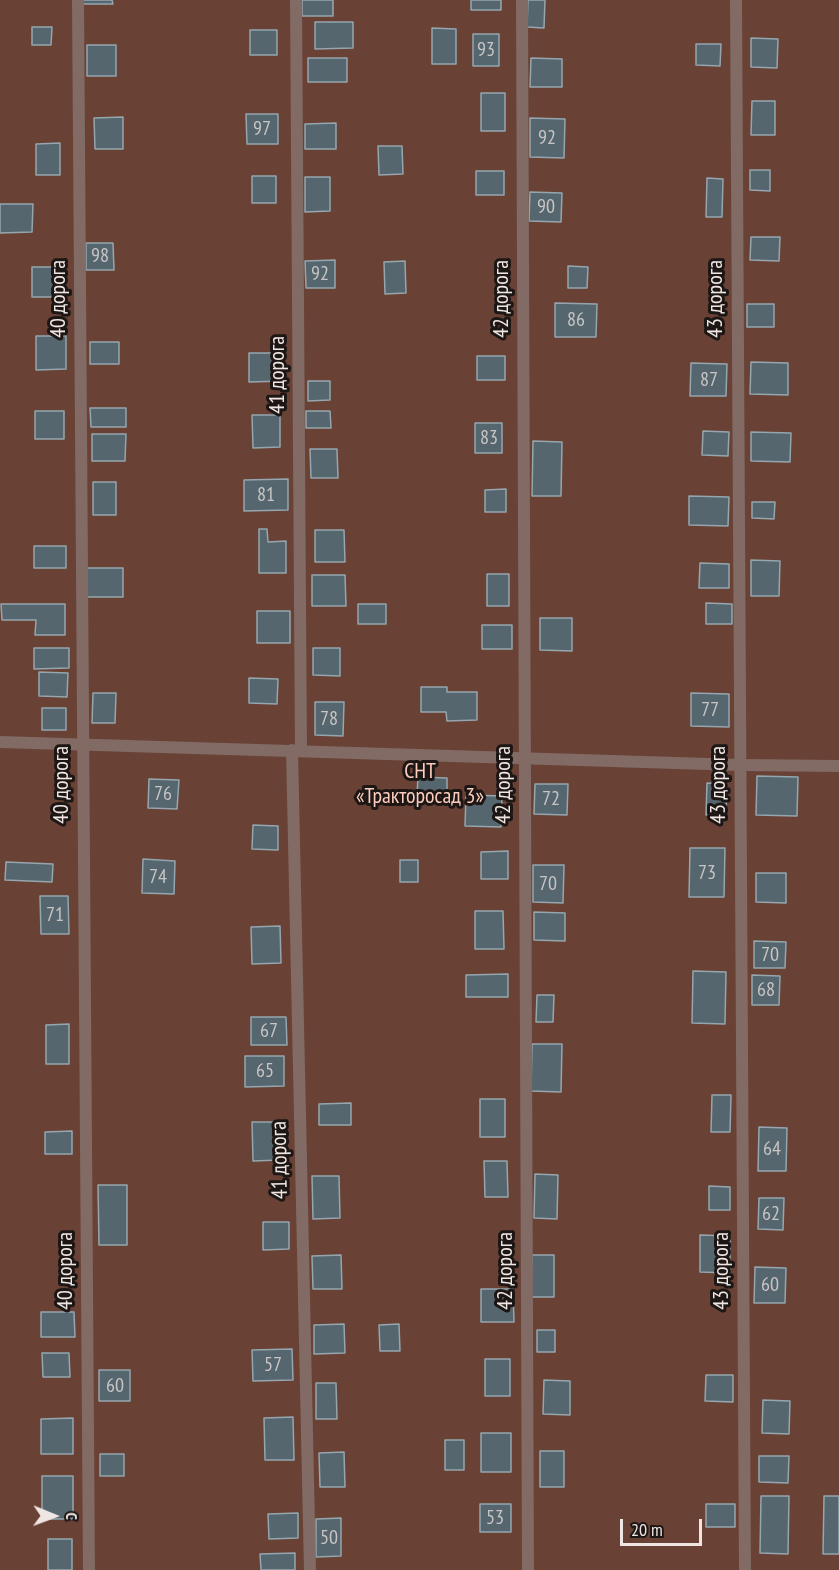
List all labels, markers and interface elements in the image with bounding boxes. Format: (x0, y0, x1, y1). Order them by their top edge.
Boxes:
house number: 93 (477, 38, 495, 62)
house number: 97 (253, 117, 271, 141)
house number: 92 (538, 126, 556, 150)
house number: 90 (537, 195, 555, 219)
house number: 98 (91, 244, 109, 268)
street label: 40 дорога (46, 260, 72, 338)
street label: 42 дорога (489, 260, 515, 338)
street label: 43 дорога (703, 260, 729, 338)
house number: 92 (311, 262, 329, 286)
house number: 86 (567, 308, 585, 332)
street label: 41 дорога (265, 336, 291, 414)
house number: 87 (700, 368, 718, 392)
house number: 83 (480, 426, 498, 450)
house number: 81 (257, 483, 275, 507)
house number: 77 (701, 698, 719, 722)
house number: 78 (320, 707, 338, 731)
street label: 40 дорога (49, 746, 75, 824)
street label: 42 дорога (491, 746, 517, 824)
street label: 43 дорога (706, 746, 732, 824)
park label: СНТ «Тракторосад 3» (356, 759, 484, 810)
house number: 76 (154, 782, 172, 806)
house number: 72 (542, 787, 560, 811)
house number: 73 (698, 861, 716, 885)
house number: 74 (149, 865, 167, 889)
house number: 70 (539, 872, 557, 896)
house number: 71 (46, 903, 64, 927)
house number: 70 (761, 943, 779, 967)
house number: 68 (757, 978, 775, 1002)
house number: 67 (260, 1019, 278, 1043)
house number: 65 (256, 1059, 274, 1083)
street label: 41 дорога (266, 1121, 294, 1199)
house number: 64 (763, 1137, 781, 1161)
house number: 62 (762, 1202, 780, 1226)
street label: 40 дорога (53, 1232, 79, 1310)
street label: 42 дорога (493, 1232, 519, 1310)
street label: 43 дорога (709, 1232, 735, 1310)
house number: 60 (761, 1273, 779, 1297)
house number: 57 (264, 1353, 282, 1377)
house number: 60 (106, 1374, 124, 1398)
north arrow (24, 1486, 84, 1546)
house number: 53 (486, 1506, 504, 1530)
scale bar (623, 1507, 706, 1545)
text: С (62, 1512, 82, 1520)
text: 20 m (631, 1518, 663, 1541)
house number: 50 (320, 1526, 338, 1550)

